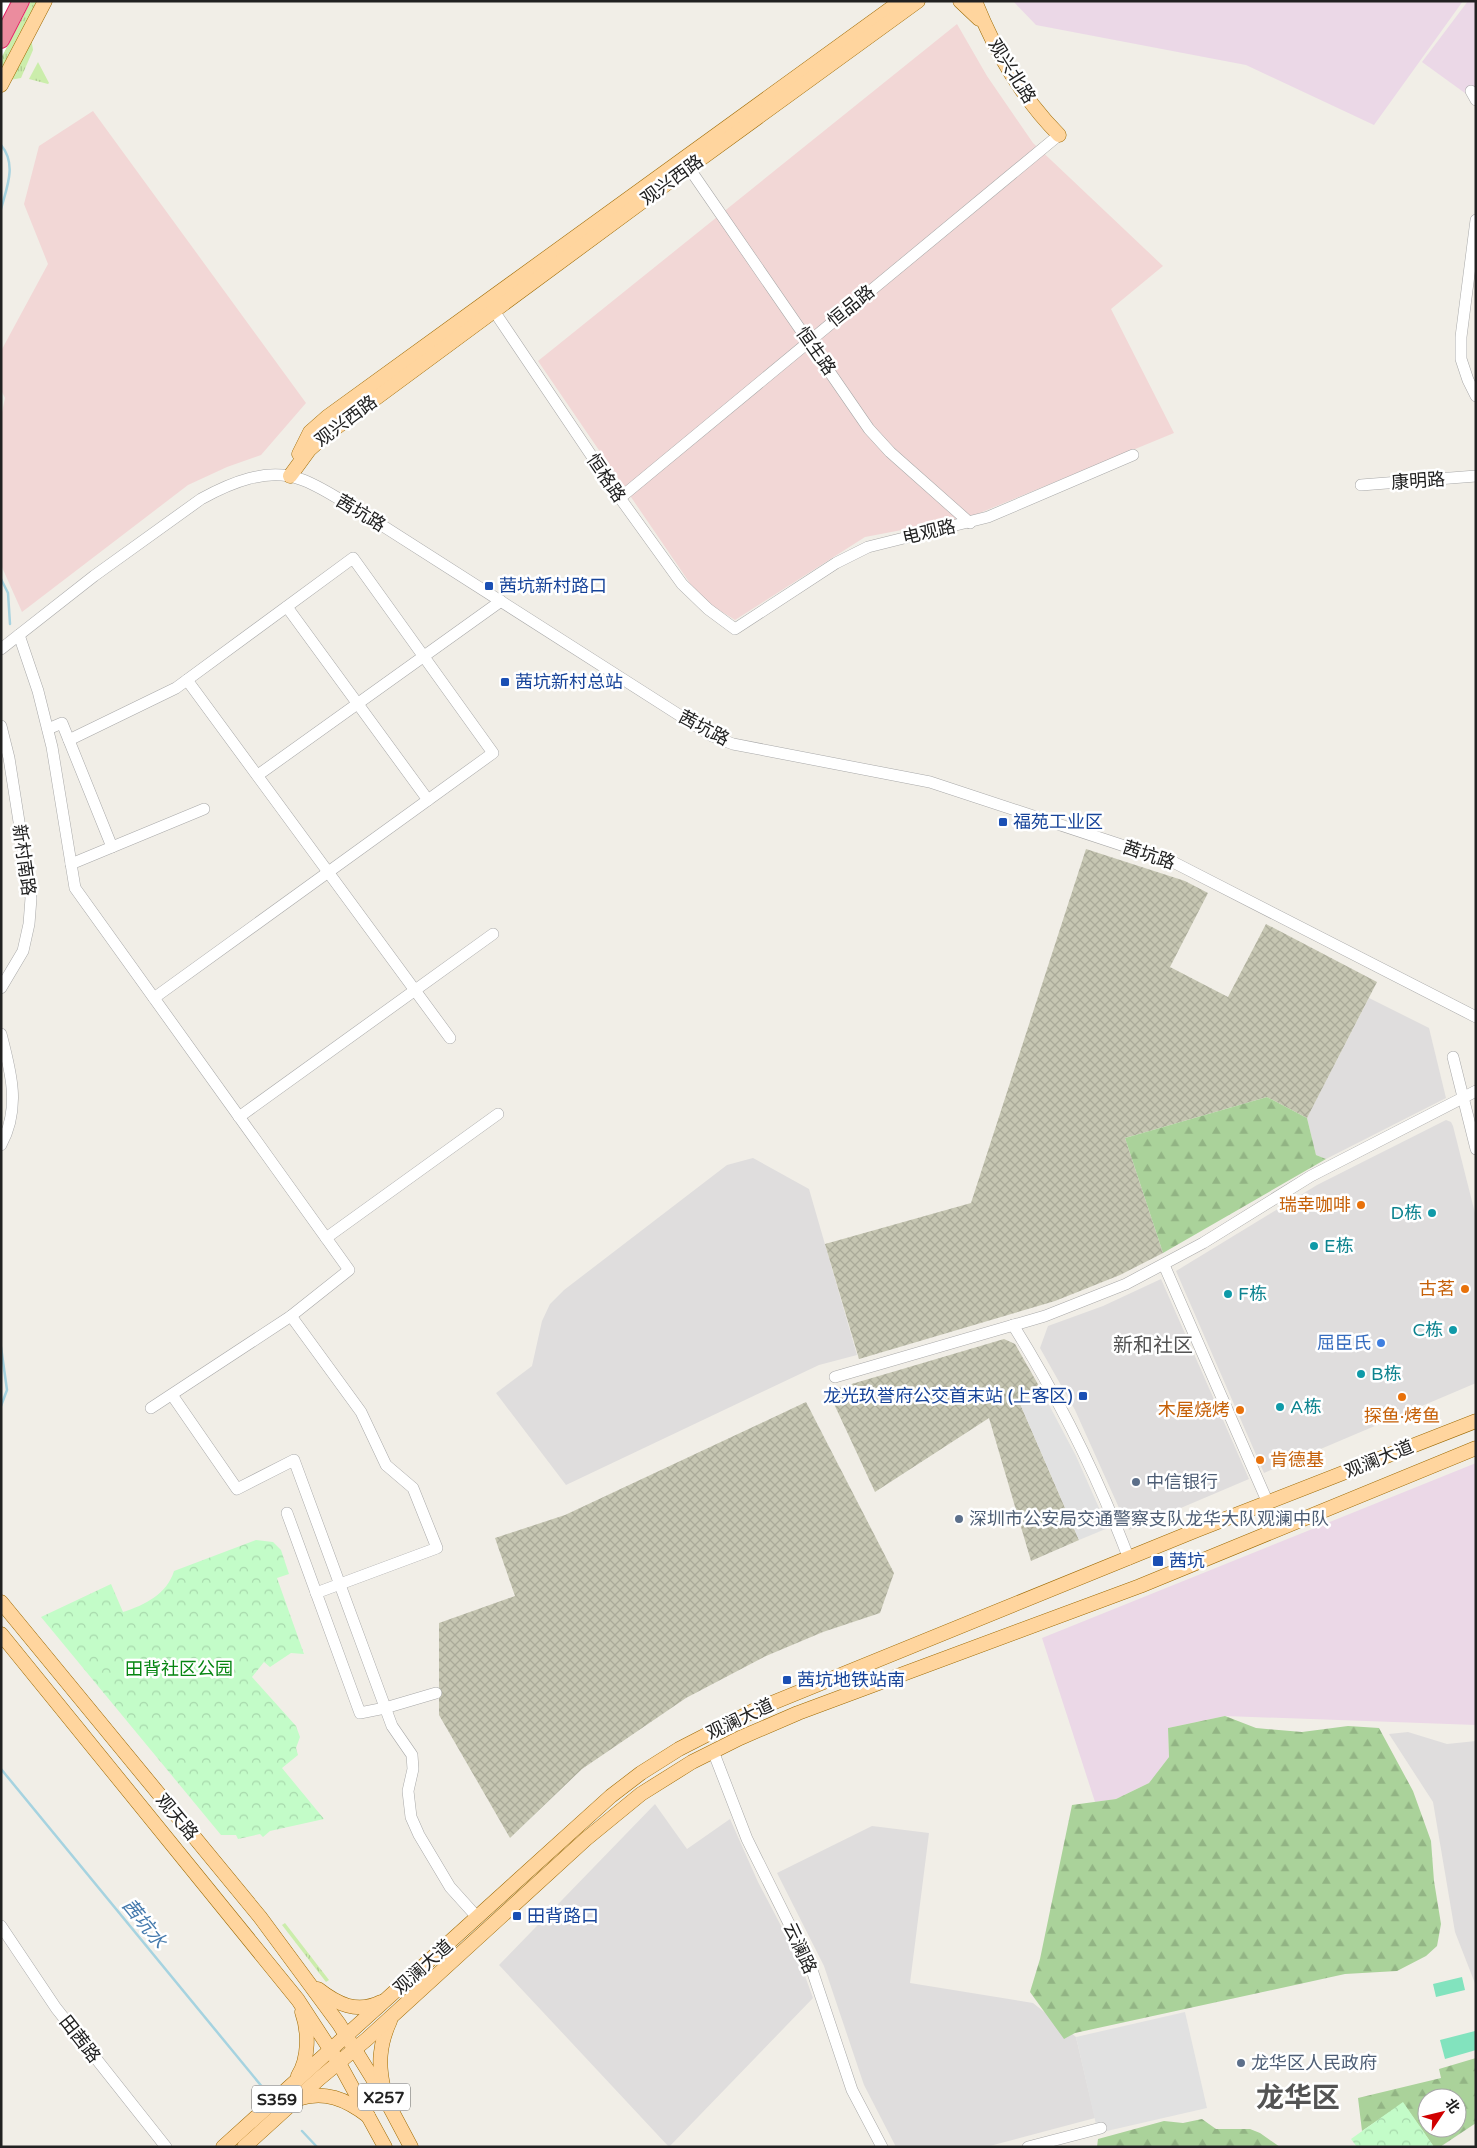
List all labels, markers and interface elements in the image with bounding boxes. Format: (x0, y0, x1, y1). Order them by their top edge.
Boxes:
street label: 观兴北路 (984, 35, 1040, 107)
street label: 观兴西路 (636, 150, 708, 210)
street label: 恒品路 (823, 280, 879, 332)
street label: 恒生路 (792, 323, 840, 379)
street label: 观兴西路 (311, 391, 381, 451)
street label: 恒格路 (582, 449, 630, 507)
street label: 康明路 (1390, 468, 1446, 494)
street label: 茜坑路 (332, 490, 390, 536)
street label: 电观路 (900, 515, 958, 549)
place label: 茜坑新村路口 (499, 575, 607, 597)
marker: 茜坑新村路口 (483, 580, 495, 592)
place label: 茜坑新村总站 (515, 671, 623, 693)
marker: 茜坑新村总站 (499, 676, 511, 688)
street label: 茜坑路 (675, 706, 733, 750)
place label: 福苑工业区 (1013, 811, 1103, 833)
marker: 福苑工业区 (997, 816, 1009, 828)
street label: 新村南路 (8, 823, 40, 897)
street label: 茜坑路 (1120, 836, 1178, 874)
place label: 瑞幸咖啡 (1279, 1194, 1351, 1216)
marker: 瑞幸咖啡 (1355, 1199, 1367, 1211)
place label: D栋 (1390, 1202, 1422, 1224)
marker: D栋 (1426, 1207, 1438, 1219)
place label: E栋 (1324, 1235, 1353, 1257)
marker: E栋 (1308, 1240, 1320, 1252)
place label: 古茗 (1419, 1278, 1455, 1300)
place label: F栋 (1238, 1283, 1267, 1305)
marker: 古茗 (1459, 1283, 1471, 1295)
marker: F栋 (1222, 1288, 1234, 1300)
place label: C栋 (1412, 1319, 1443, 1341)
marker: C栋 (1447, 1324, 1459, 1336)
place label: 屈臣氏 (1317, 1332, 1371, 1354)
district label: 新和社区 (1113, 1334, 1193, 1358)
marker: 屈臣氏 (1375, 1337, 1387, 1349)
place label: B栋 (1371, 1363, 1401, 1385)
marker: B栋 (1355, 1368, 1367, 1380)
place label: 龙光玖誉府公交首末站 (上客区) (823, 1385, 1073, 1407)
marker: 龙光玖誉府公交首末站 (上客区) (1077, 1390, 1089, 1402)
marker: 探鱼·烤鱼 (1396, 1391, 1408, 1403)
place label: A栋 (1290, 1396, 1321, 1418)
place label: 木屋烧烤 (1158, 1399, 1230, 1421)
marker: A栋 (1274, 1401, 1286, 1413)
marker: 木屋烧烤 (1234, 1404, 1246, 1416)
place label: 探鱼·烤鱼 (1364, 1405, 1440, 1427)
street label: 观澜大道 (1342, 1435, 1416, 1483)
place label: 肯德基 (1270, 1449, 1324, 1471)
marker: 肯德基 (1254, 1454, 1266, 1466)
place label: 中信银行 (1146, 1471, 1218, 1493)
marker: 中信银行 (1130, 1476, 1142, 1488)
place label: 深圳市公安局交通警察支队龙华大队观澜中队 (969, 1508, 1329, 1530)
marker: 深圳市公安局交通警察支队龙华大队观澜中队 (953, 1513, 965, 1525)
place label: 茜坑 (1169, 1550, 1205, 1572)
marker: 茜坑 (1151, 1554, 1165, 1568)
park label: 田背社区公园 (125, 1658, 233, 1680)
place label: 茜坑地铁站南 (797, 1669, 905, 1691)
marker: 茜坑地铁站南 (781, 1674, 793, 1686)
street label: 观澜大道 (703, 1694, 777, 1744)
street label: 观天路 (151, 1789, 203, 1845)
water label: 茜坑水 (118, 1895, 171, 1953)
place label: 田背路口 (527, 1905, 599, 1927)
marker: 田背路口 (511, 1910, 523, 1922)
street label: 云澜路 (779, 1919, 821, 1977)
street label: 观澜大道 (389, 1935, 457, 1999)
street label: 田茜路 (55, 2011, 105, 2067)
place label: 龙华区人民政府 (1251, 2052, 1377, 2074)
marker: 龙华区人民政府 (1235, 2057, 1247, 2069)
district label: 龙华区 (1256, 2081, 1340, 2115)
road number: X257 (358, 2084, 410, 2110)
road number: S359 (252, 2086, 302, 2112)
north arrow (1417, 2088, 1467, 2138)
text: 北 (1441, 2095, 1463, 2116)

